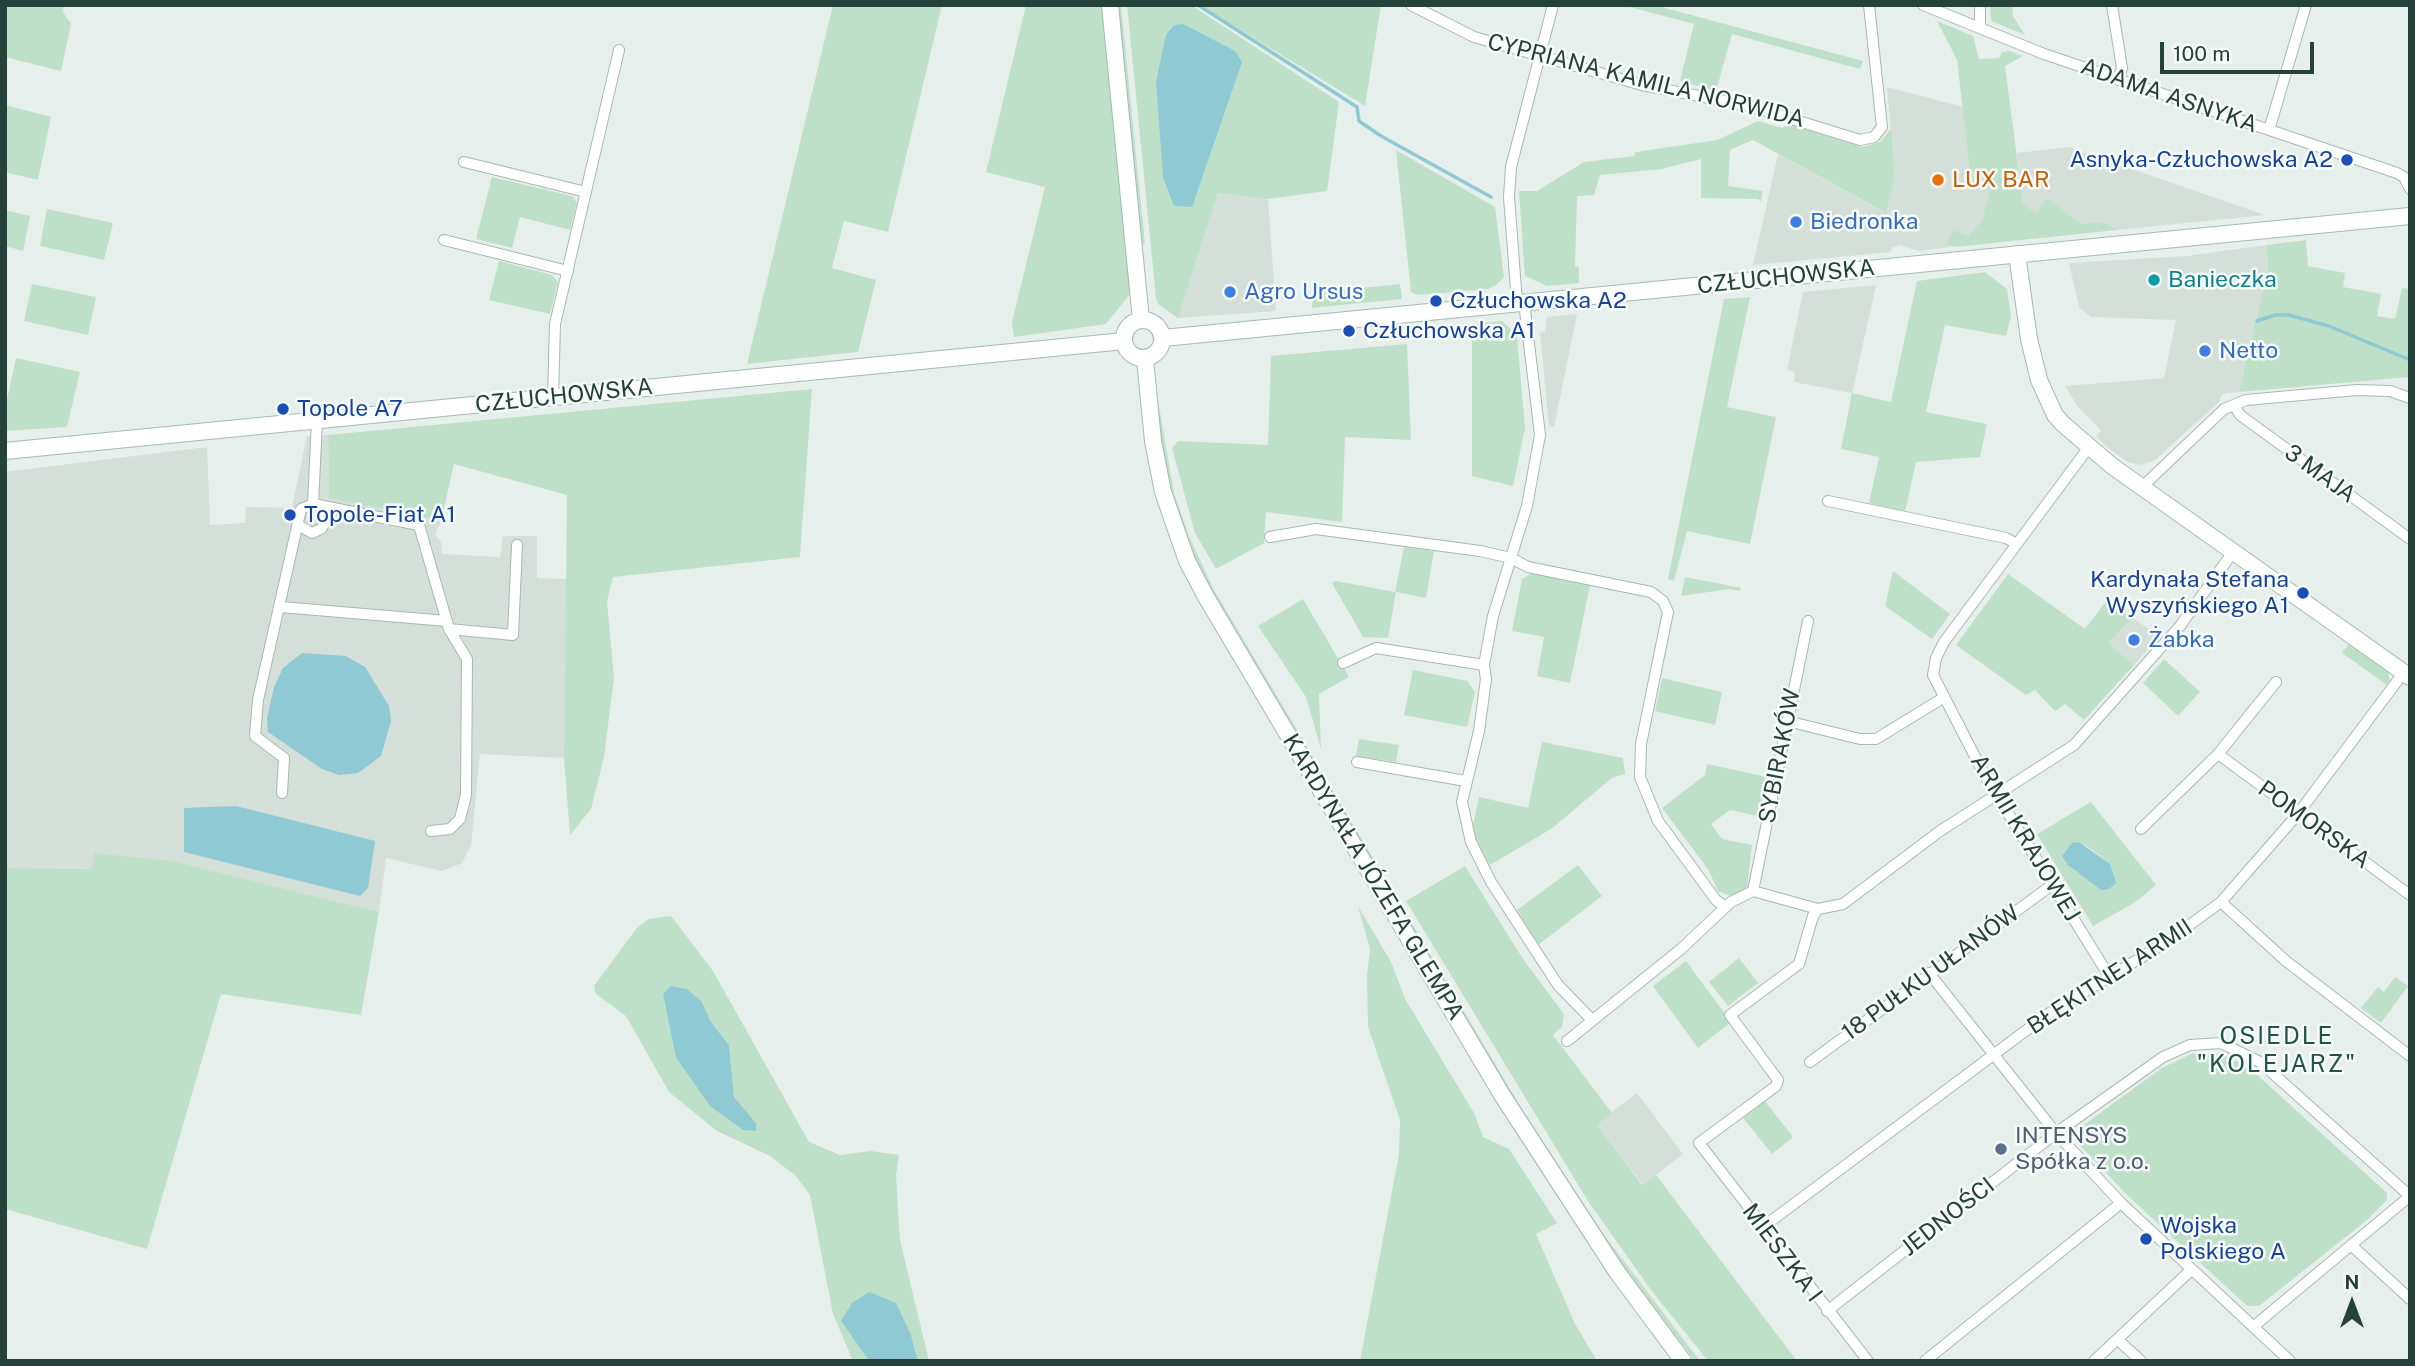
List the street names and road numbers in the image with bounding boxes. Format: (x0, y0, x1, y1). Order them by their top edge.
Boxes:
street label: CYPRIANA KAMILA NORWIDA (1485, 28, 1807, 134)
street label: ADAMA ASNYKA (2077, 53, 2261, 139)
street label: CZŁUCHOWSKA (1696, 254, 1876, 300)
street label: CZŁUCHOWSKA (474, 373, 654, 419)
street label: 3 MAJA (2279, 439, 2361, 509)
street label: SYBIRAKÓW (1753, 686, 1807, 826)
street label: KARDYNAŁA JÓZEFA GLEMPA (1276, 729, 1470, 1025)
street label: ARMII KRAJOWEJ (1964, 750, 2086, 926)
street label: POMORSKA (2253, 775, 2375, 875)
street label: 18 PUŁKU UŁANÓW (1837, 899, 2025, 1047)
street label: BŁĘKITNEJ ARMII (2022, 913, 2198, 1041)
street label: JEDNOŚCI (1896, 1172, 2000, 1262)
street label: MIESZKA I (1736, 1199, 1828, 1307)

